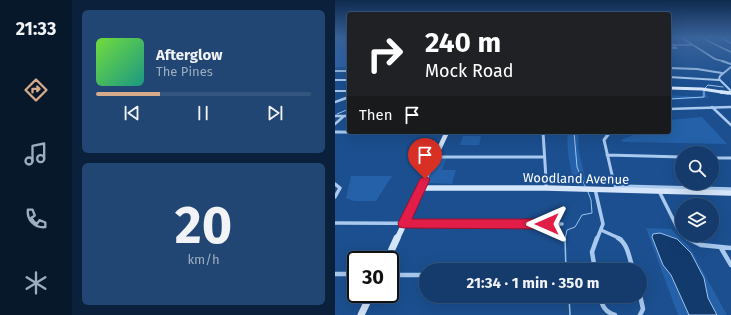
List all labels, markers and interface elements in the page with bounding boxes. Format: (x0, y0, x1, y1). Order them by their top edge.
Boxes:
text: 21:33 (16, 18, 56, 40)
text: 240 m (425, 26, 501, 59)
icon: right (359, 28, 411, 80)
text: Afterglow (156, 46, 222, 64)
text: Mock Road (425, 60, 514, 82)
text: The Pines (156, 64, 213, 79)
icon: directions (22, 76, 50, 104)
icon: previous (121, 102, 143, 124)
icon: pause (192, 102, 214, 124)
icon: next (264, 102, 286, 124)
icon: arrive (401, 104, 423, 126)
text: Then (359, 106, 393, 124)
pin (408, 138, 442, 179)
icon: music (22, 140, 50, 168)
icon: arrive (414, 144, 436, 166)
map controls (675, 146, 719, 242)
button: search (675, 146, 719, 190)
street label: Woodland Avenue (523, 170, 629, 187)
text: 20 (175, 194, 232, 257)
button: layers (675, 198, 719, 242)
position arrow (526, 203, 568, 245)
icon: phone (22, 205, 50, 233)
speed limit sign: 30 (347, 251, 399, 303)
text: km/h (187, 252, 220, 267)
icon: climate (22, 269, 50, 297)
text: 21:34 · 1 min · 350 m (467, 274, 599, 292)

